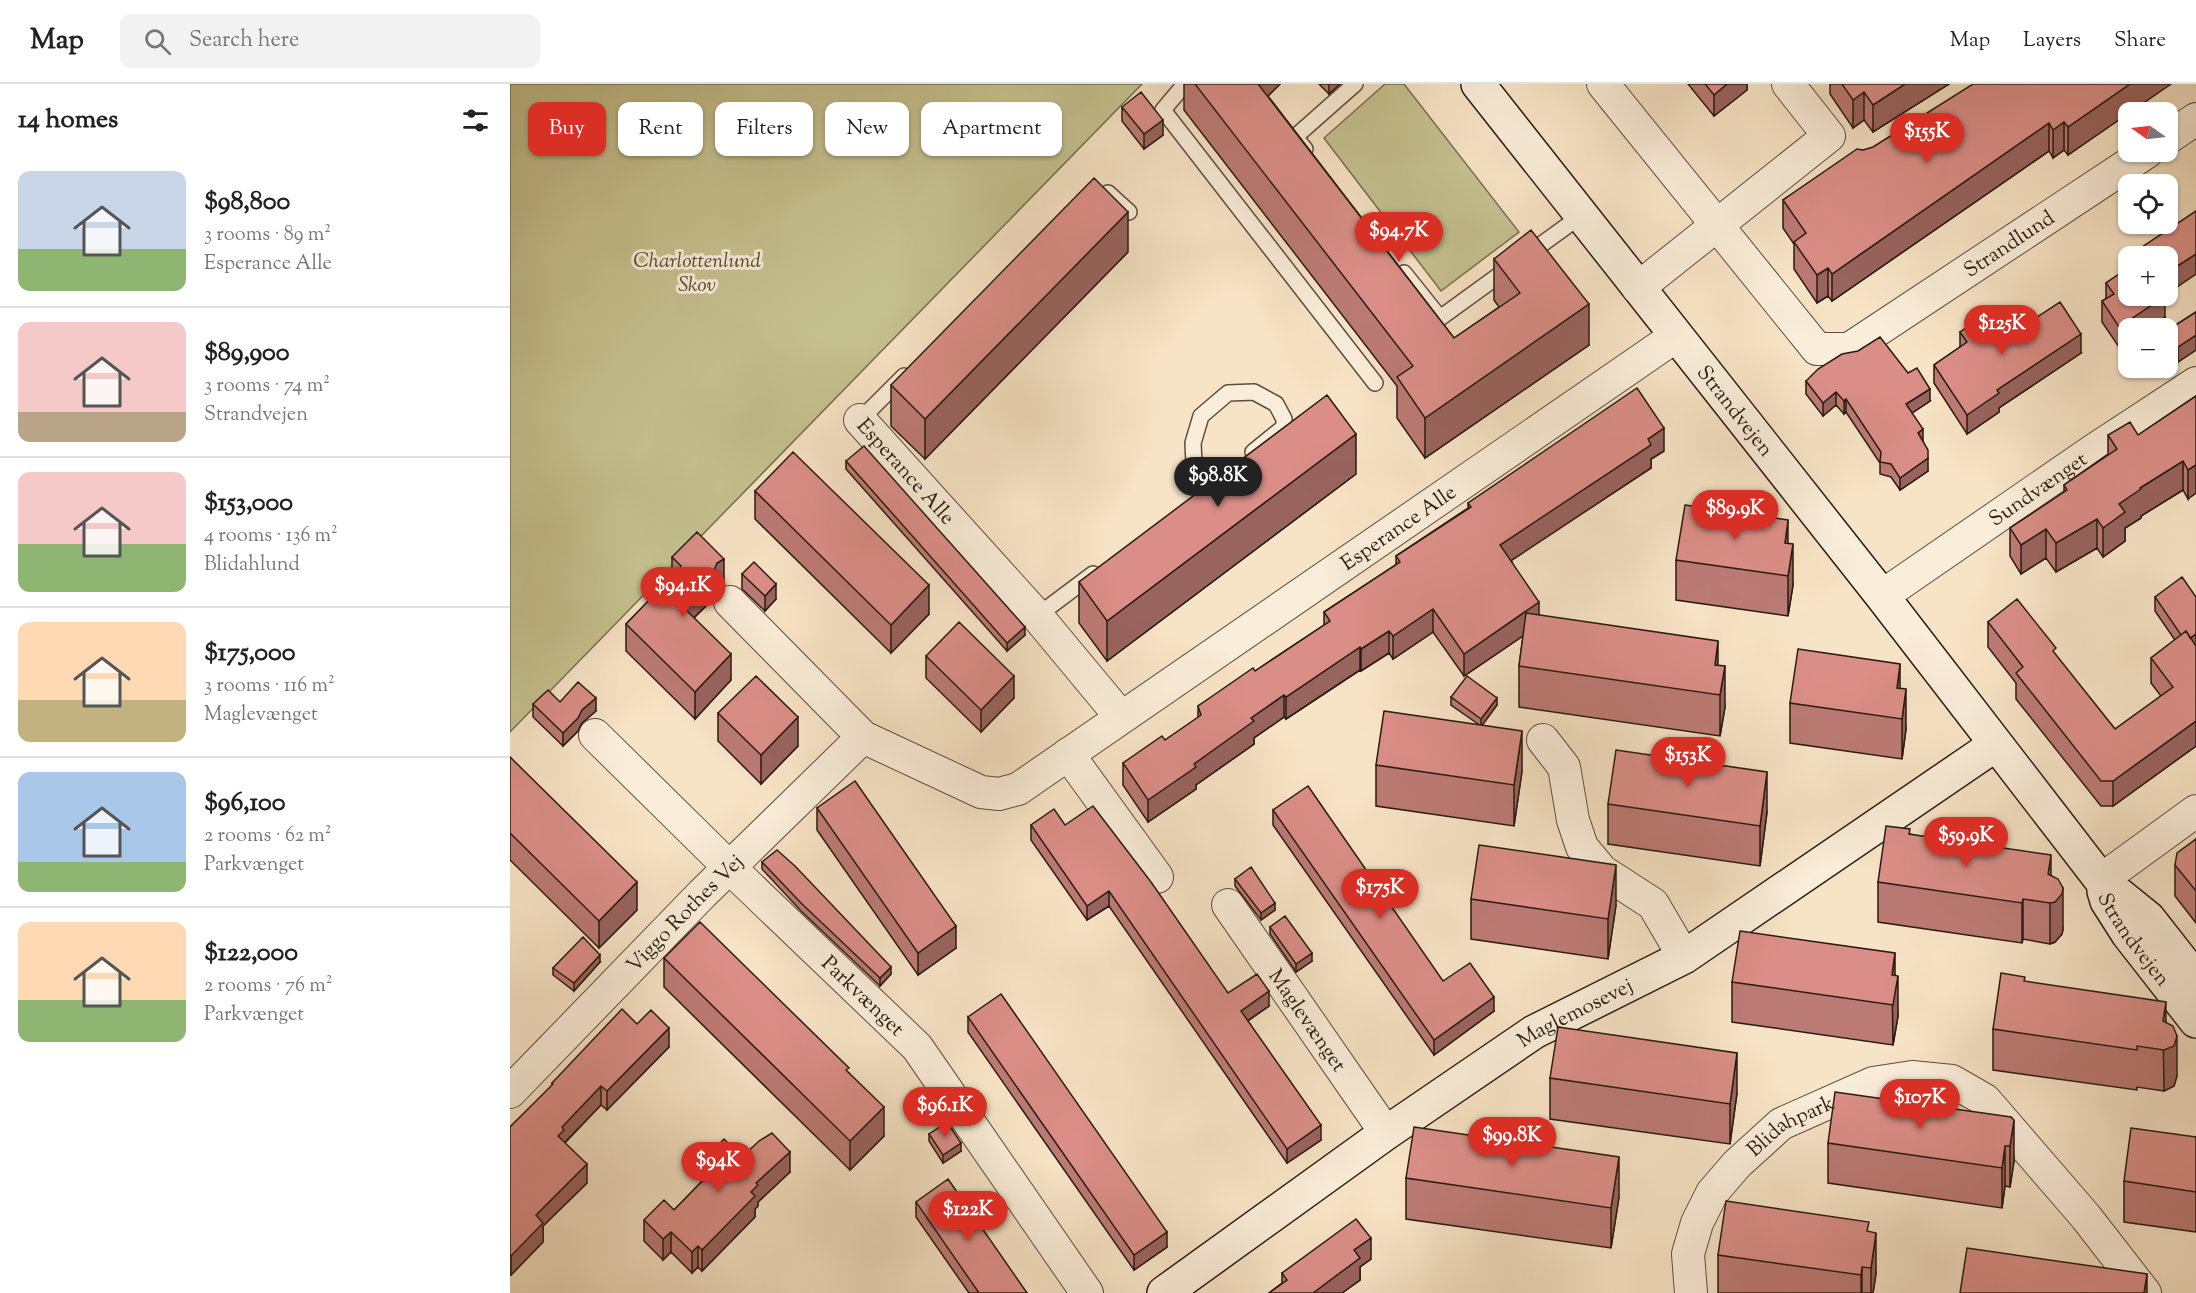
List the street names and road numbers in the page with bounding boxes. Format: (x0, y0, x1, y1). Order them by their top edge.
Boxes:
street label: Strandlund (1958, 204, 2061, 286)
street label: Strandvejen (1689, 360, 1780, 464)
street label: Esperance Alle (849, 413, 961, 532)
street label: Sundvænget (1983, 446, 2094, 535)
street label: Esperance Alle (1335, 478, 1463, 579)
street label: Viggo Rothes Vej (620, 848, 751, 980)
street label: Strandvejen (2088, 890, 2176, 993)
street label: Parkvænget (814, 950, 910, 1044)
street label: Maglevænget (1260, 964, 1352, 1079)
street label: Maglemosevej (1512, 972, 1639, 1056)
street label: Blidahpark (1741, 1089, 1840, 1165)

